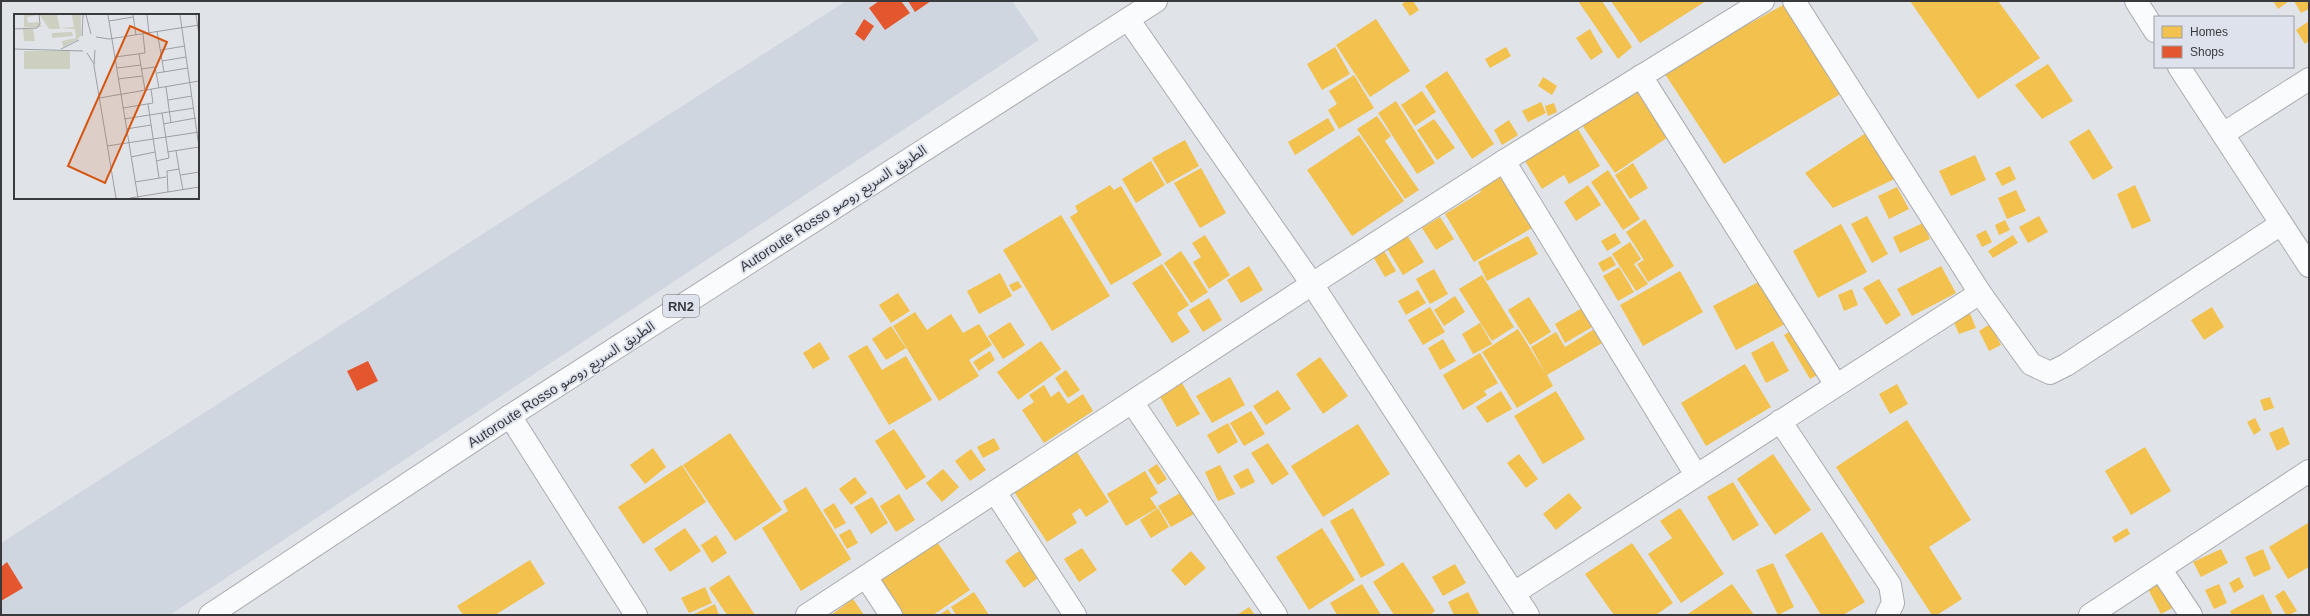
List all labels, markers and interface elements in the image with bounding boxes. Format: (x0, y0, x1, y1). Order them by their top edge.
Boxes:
inset map (14, 14, 199, 199)
legend (2154, 16, 2294, 68)
text: Homes (2190, 25, 2228, 39)
text: Shops (2190, 45, 2224, 59)
street label: Autoroute Rosso الطريق السريع روصو (736, 141, 931, 277)
road number: RN2 (663, 295, 699, 317)
street label: Autoroute Rosso الطريق السريع روصو (464, 317, 659, 453)

